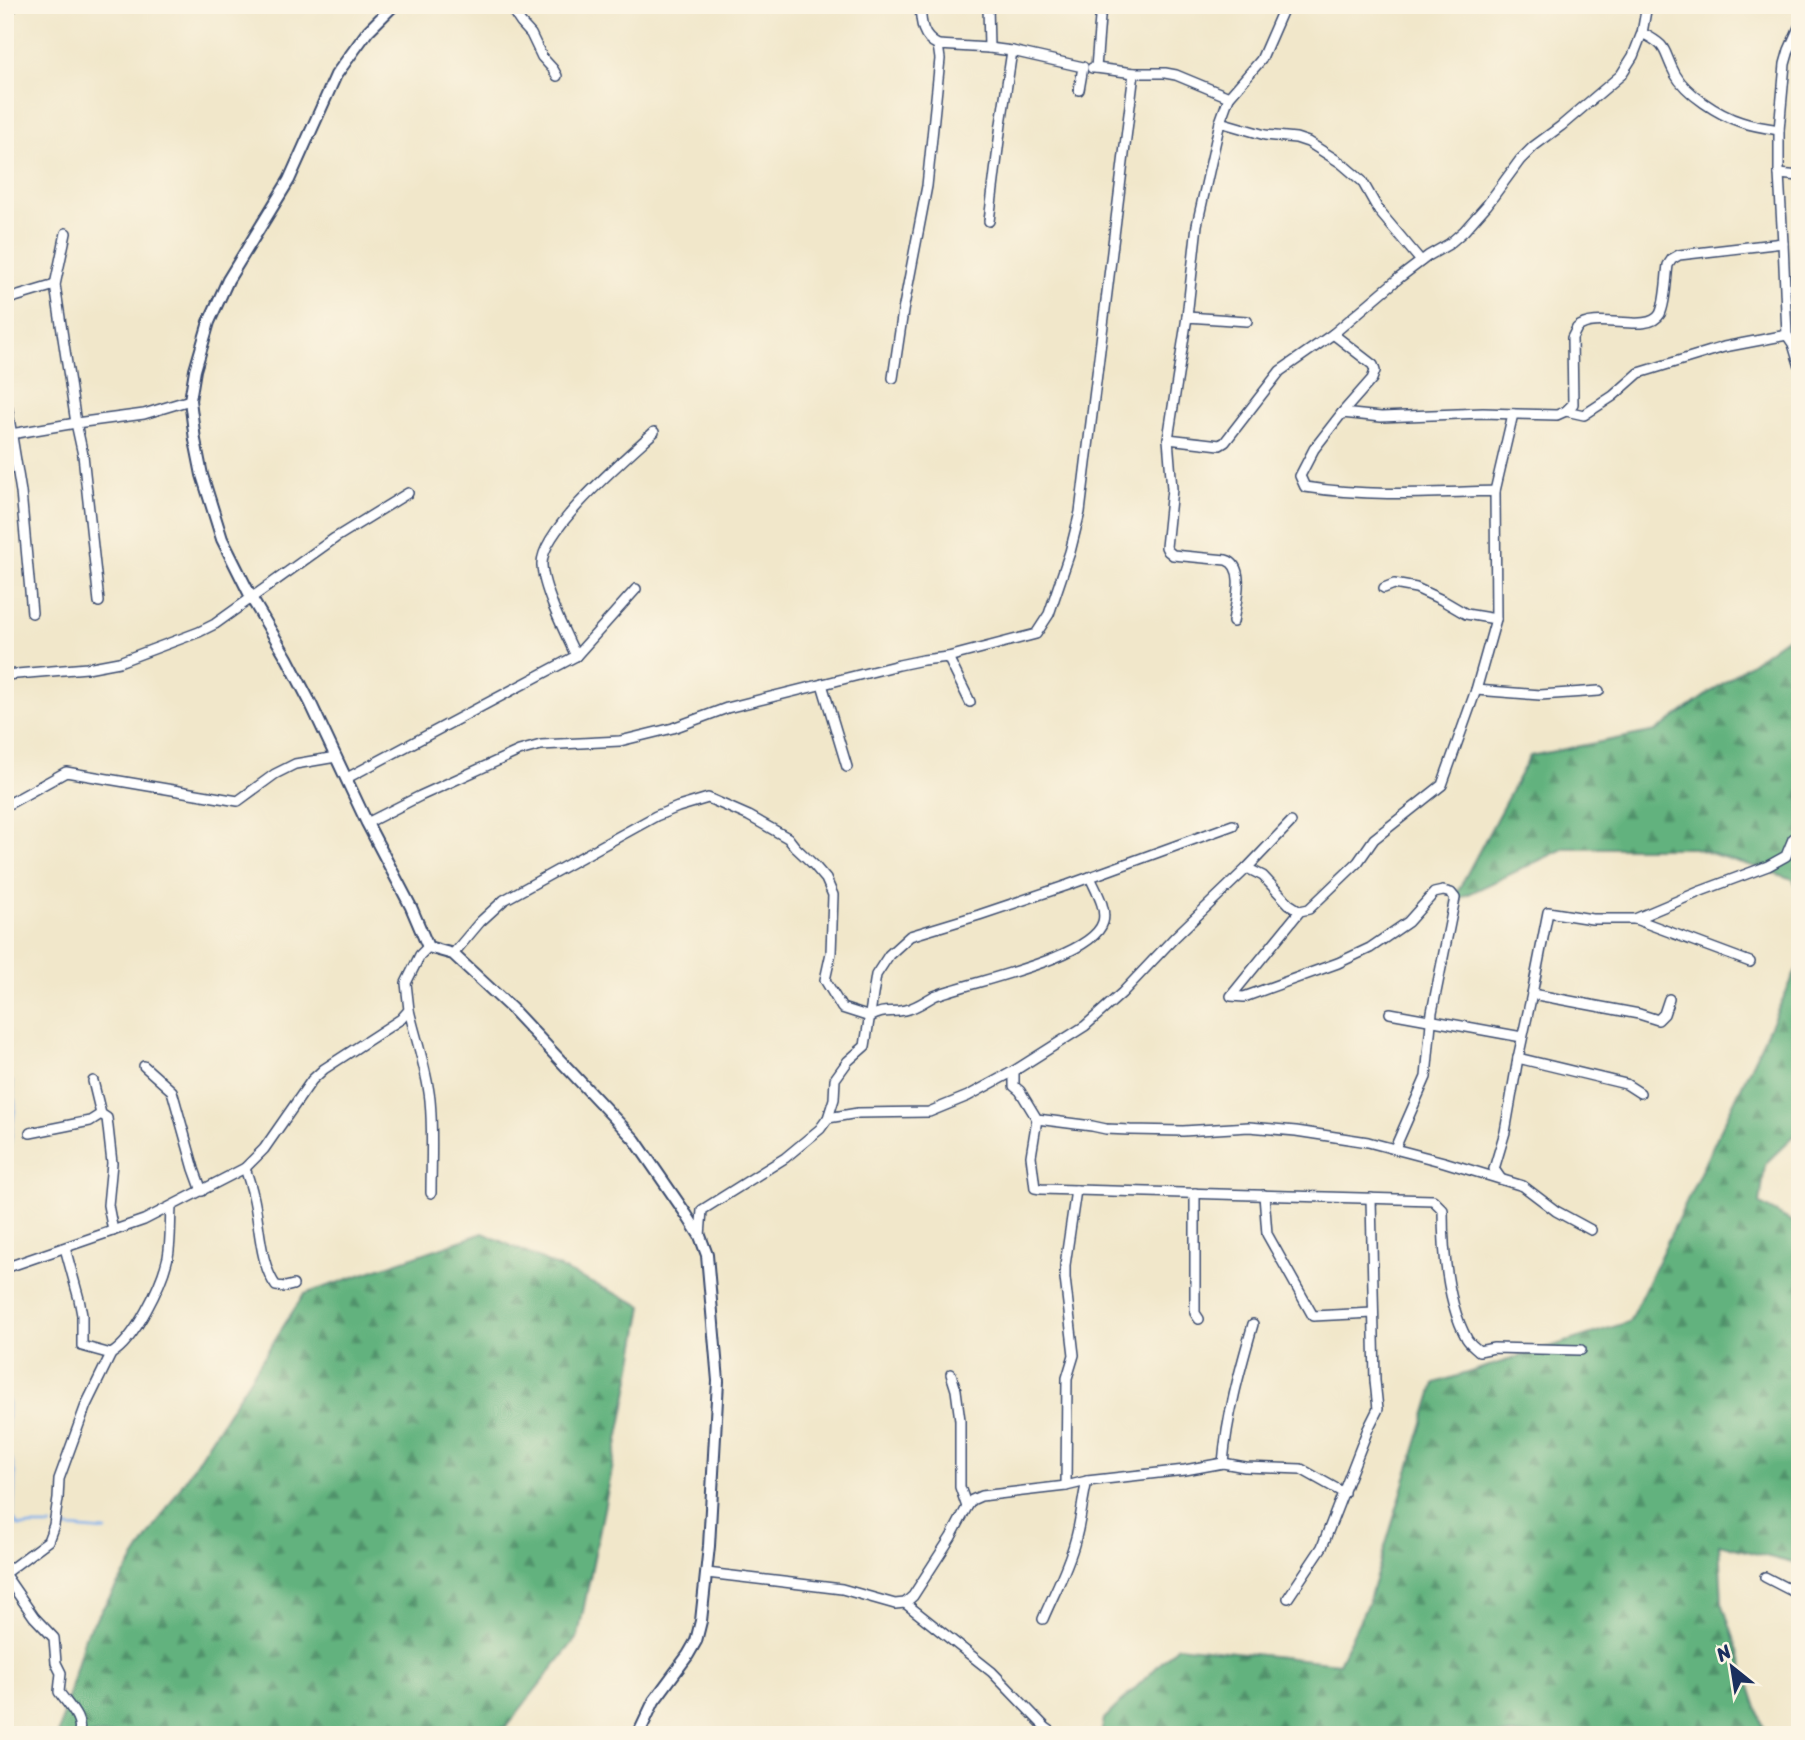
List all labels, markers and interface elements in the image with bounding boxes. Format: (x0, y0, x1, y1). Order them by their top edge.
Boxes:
north arrow (1696, 1632, 1766, 1702)
text: N (1709, 1635, 1738, 1671)

